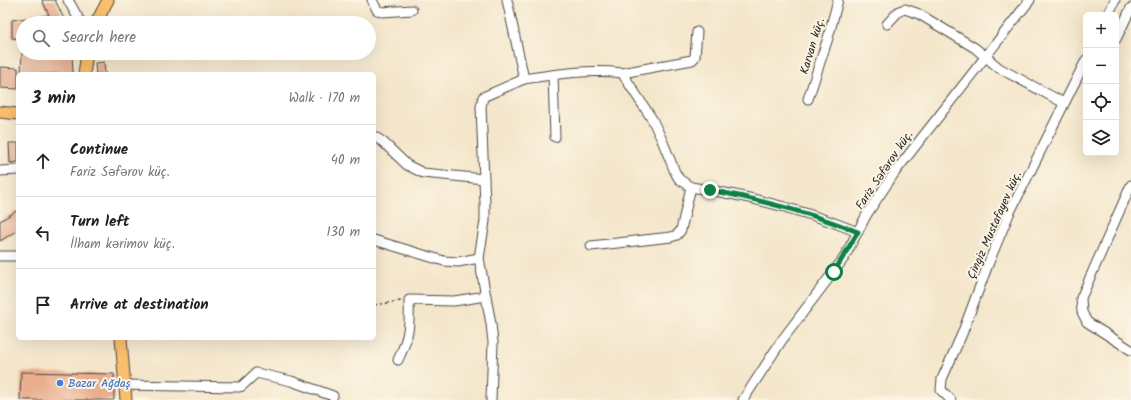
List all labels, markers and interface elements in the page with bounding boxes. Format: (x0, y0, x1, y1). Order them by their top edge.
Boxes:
map controls (1083, 12, 1119, 156)
button: + (1083, 12, 1119, 48)
street label: Karvan küç. (795, 15, 830, 77)
search box (16, 16, 376, 60)
text: Search here (62, 26, 136, 50)
icon: search (30, 27, 52, 49)
button: − (1083, 48, 1119, 84)
button: locate (1083, 84, 1119, 120)
text: 3 min (32, 85, 76, 112)
text: Walk · 170 m (289, 88, 360, 109)
button: layers (1083, 120, 1119, 156)
street label: Fariz Səfərov küç. (851, 127, 918, 214)
text: Continue (70, 138, 128, 162)
icon: ahead (32, 150, 54, 172)
text: 40 m (331, 150, 360, 171)
text: Fariz Səfərov küç. (70, 162, 170, 183)
street label: Çingiz Mustafayev küç. (962, 168, 1027, 282)
route end (701, 181, 719, 199)
text: Turn left (70, 210, 130, 234)
icon: left (32, 222, 54, 244)
text: 130 m (326, 222, 360, 243)
text: İlham kərimov küç. (70, 234, 175, 255)
route start (825, 263, 843, 281)
text: Arrive at destination (70, 293, 209, 317)
icon: arrive (32, 294, 54, 316)
place label: Bazar Ağdaş (68, 374, 131, 393)
marker: Bazar Ağdaş (55, 378, 65, 388)

